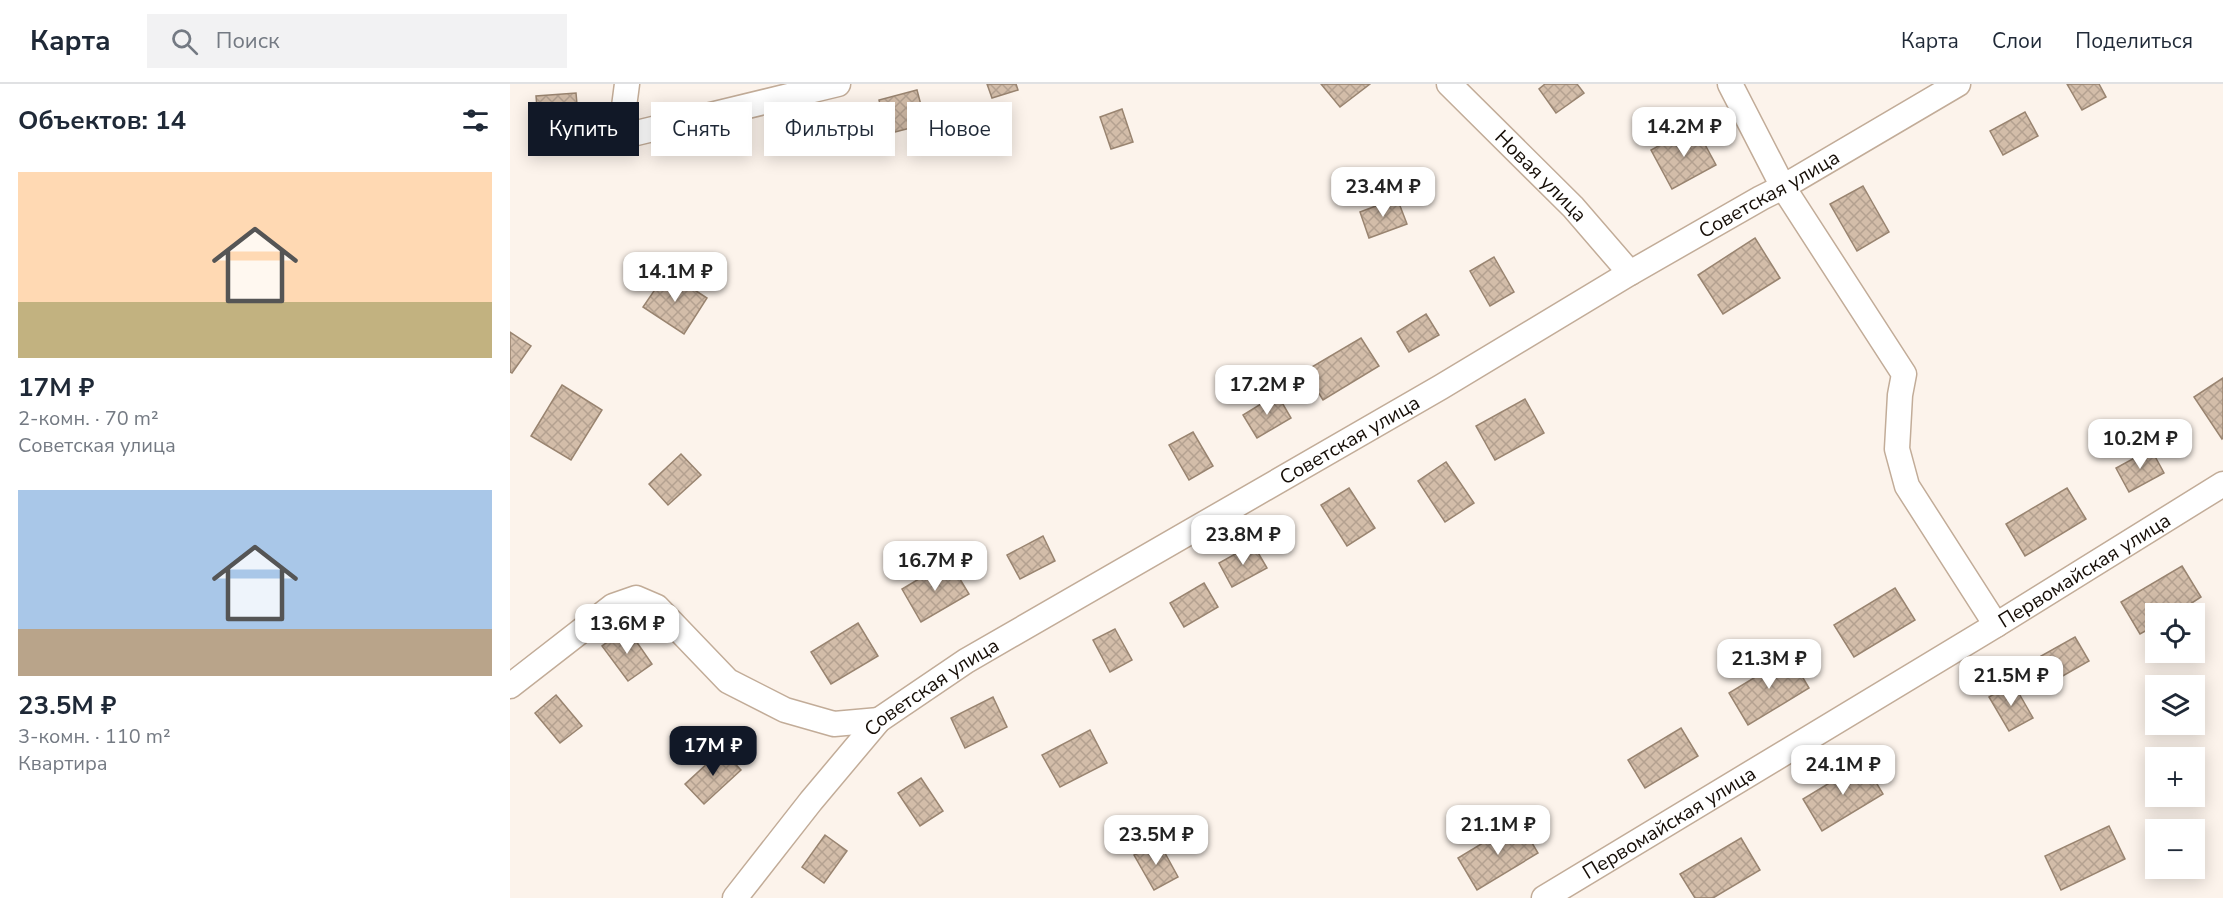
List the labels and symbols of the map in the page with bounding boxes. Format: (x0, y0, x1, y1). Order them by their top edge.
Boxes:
pin: 14.2M ₽ (1629, 107, 1739, 158)
street label: Новая улица (1489, 124, 1593, 228)
street label: Советская улица (1694, 144, 1845, 245)
pin: 23.4M ₽ (1328, 167, 1438, 218)
pin: 14.1M ₽ (620, 252, 730, 303)
pin: 17.2M ₽ (1212, 365, 1322, 416)
street label: Советская улица (1275, 389, 1425, 491)
pin: 10.2M ₽ (2085, 419, 2195, 470)
street label: Первомайская улица (1993, 507, 2176, 634)
pin: 23.8M ₽ (1188, 515, 1298, 566)
pin: 16.7M ₽ (880, 541, 990, 592)
pin: 13.6M ₽ (572, 604, 682, 655)
street label: Советская улица (858, 632, 1004, 742)
pin: 21.3M ₽ (1714, 639, 1824, 690)
pin: 21.5M ₽ (1956, 656, 2066, 707)
pin: 17M ₽ (671, 726, 755, 777)
pin: 24.1M ₽ (1788, 745, 1898, 796)
street label: Первомайская улица (1577, 760, 1761, 886)
pin: 21.1M ₽ (1443, 805, 1553, 856)
pin: 23.5M ₽ (1101, 815, 1211, 866)

